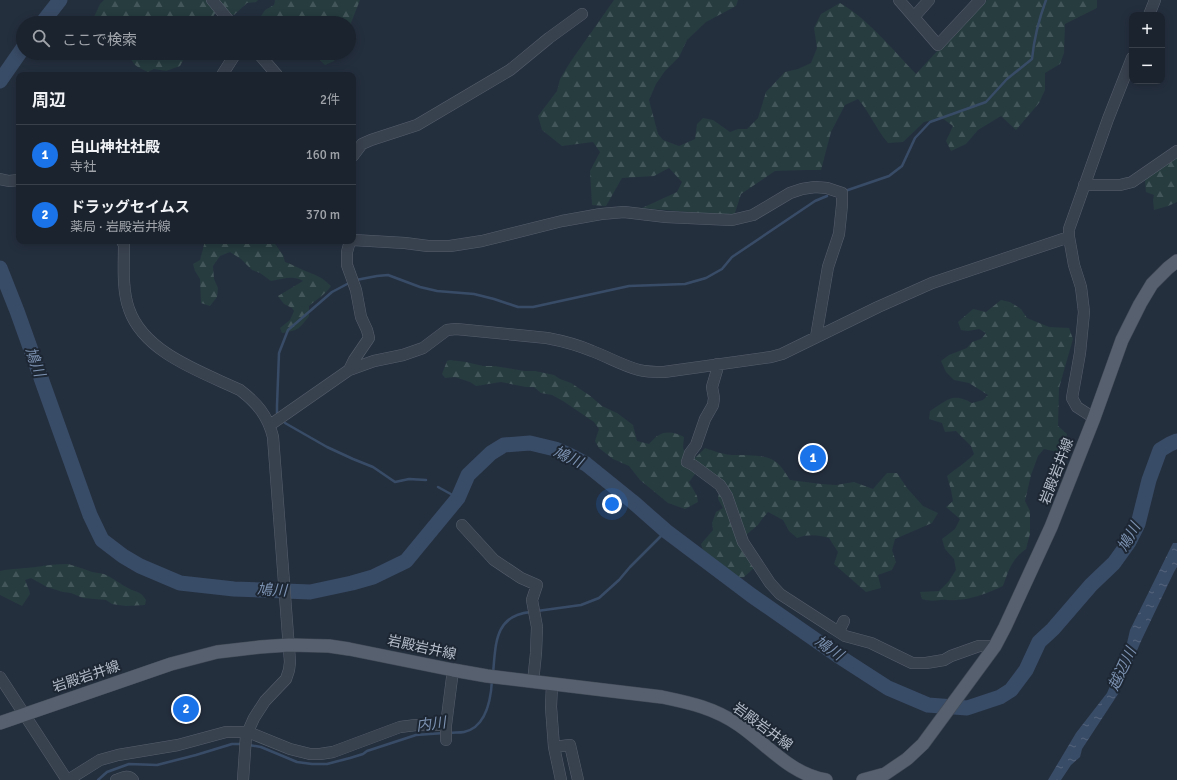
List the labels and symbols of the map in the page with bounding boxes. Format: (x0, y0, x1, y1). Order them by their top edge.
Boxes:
water label: 鳩川 (21, 345, 49, 381)
street label: 岩殿岩井線 (1036, 435, 1077, 507)
water label: 鳩川 (551, 443, 587, 472)
pin: 1 (800, 443, 826, 473)
your location (602, 494, 622, 514)
water label: 鳩川 (1114, 518, 1145, 554)
water label: 鳩川 (257, 580, 289, 600)
street label: 岩殿岩井線 (386, 632, 458, 663)
water label: 鳩川 (812, 632, 848, 665)
water label: 越辺川 (1104, 643, 1141, 693)
street label: 岩殿岩井線 (50, 657, 122, 696)
pin: 2 (173, 694, 199, 724)
street label: 岩殿岩井線 (729, 699, 796, 754)
water label: 内川 (415, 713, 449, 735)

